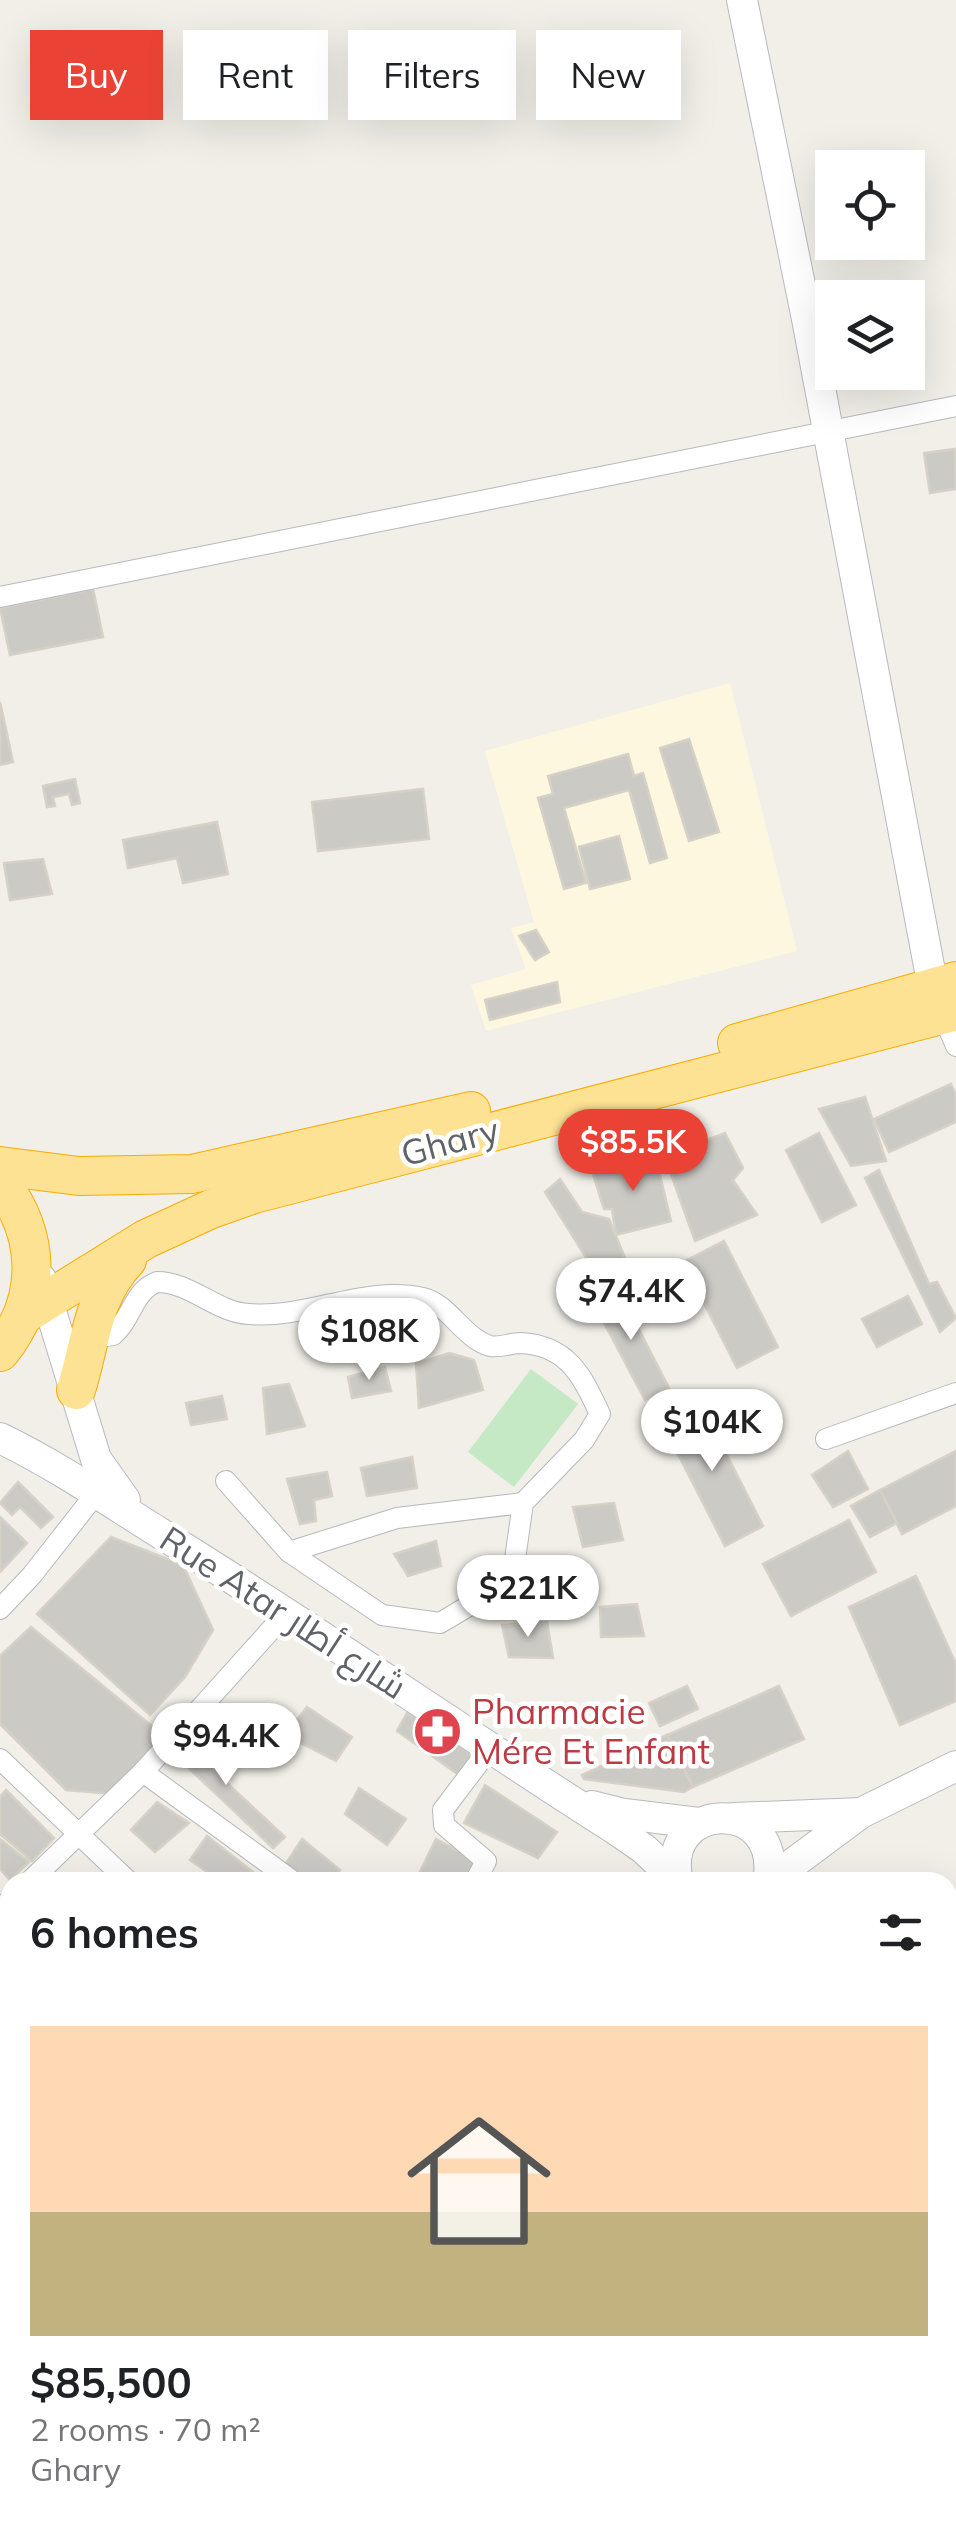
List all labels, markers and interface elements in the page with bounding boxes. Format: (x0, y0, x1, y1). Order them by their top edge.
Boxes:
chip: Buy (30, 30, 163, 120)
chip: Rent (183, 30, 328, 120)
chip: Filters (348, 30, 516, 120)
chip: New (536, 30, 681, 120)
map controls (815, 150, 925, 390)
button: locate (815, 150, 925, 260)
button: layers (815, 280, 925, 390)
street label: Ghary (396, 1107, 504, 1175)
pin: $85.5K (552, 1109, 714, 1194)
text: $85.5K (580, 1121, 686, 1161)
pin: $74.4K (550, 1258, 712, 1343)
text: $74.4K (578, 1270, 684, 1310)
pin: $108K (299, 1298, 439, 1383)
text: $108K (320, 1310, 418, 1350)
pin: $104K (642, 1389, 782, 1474)
text: $104K (663, 1401, 761, 1441)
street label: Rue Atar شارع أطار (151, 1516, 415, 1710)
pin: $221K (458, 1555, 598, 1640)
text: $221K (479, 1567, 577, 1607)
place label: Pharmacie Mére Et Enfant (472, 1689, 710, 1773)
pin: $94.4K (145, 1703, 307, 1788)
pharmacy icon: Pharmacie Mére Et Enfant (411, 1706, 463, 1758)
text: $94.4K (173, 1715, 279, 1755)
icon: filters (873, 1905, 928, 1960)
text: 6 homes (30, 1906, 199, 1959)
icon: home (389, 2091, 569, 2271)
text: $85,500 (30, 2356, 192, 2409)
text: 2 rooms · 70 m² (30, 2409, 261, 2449)
text: Ghary (30, 2449, 121, 2489)

